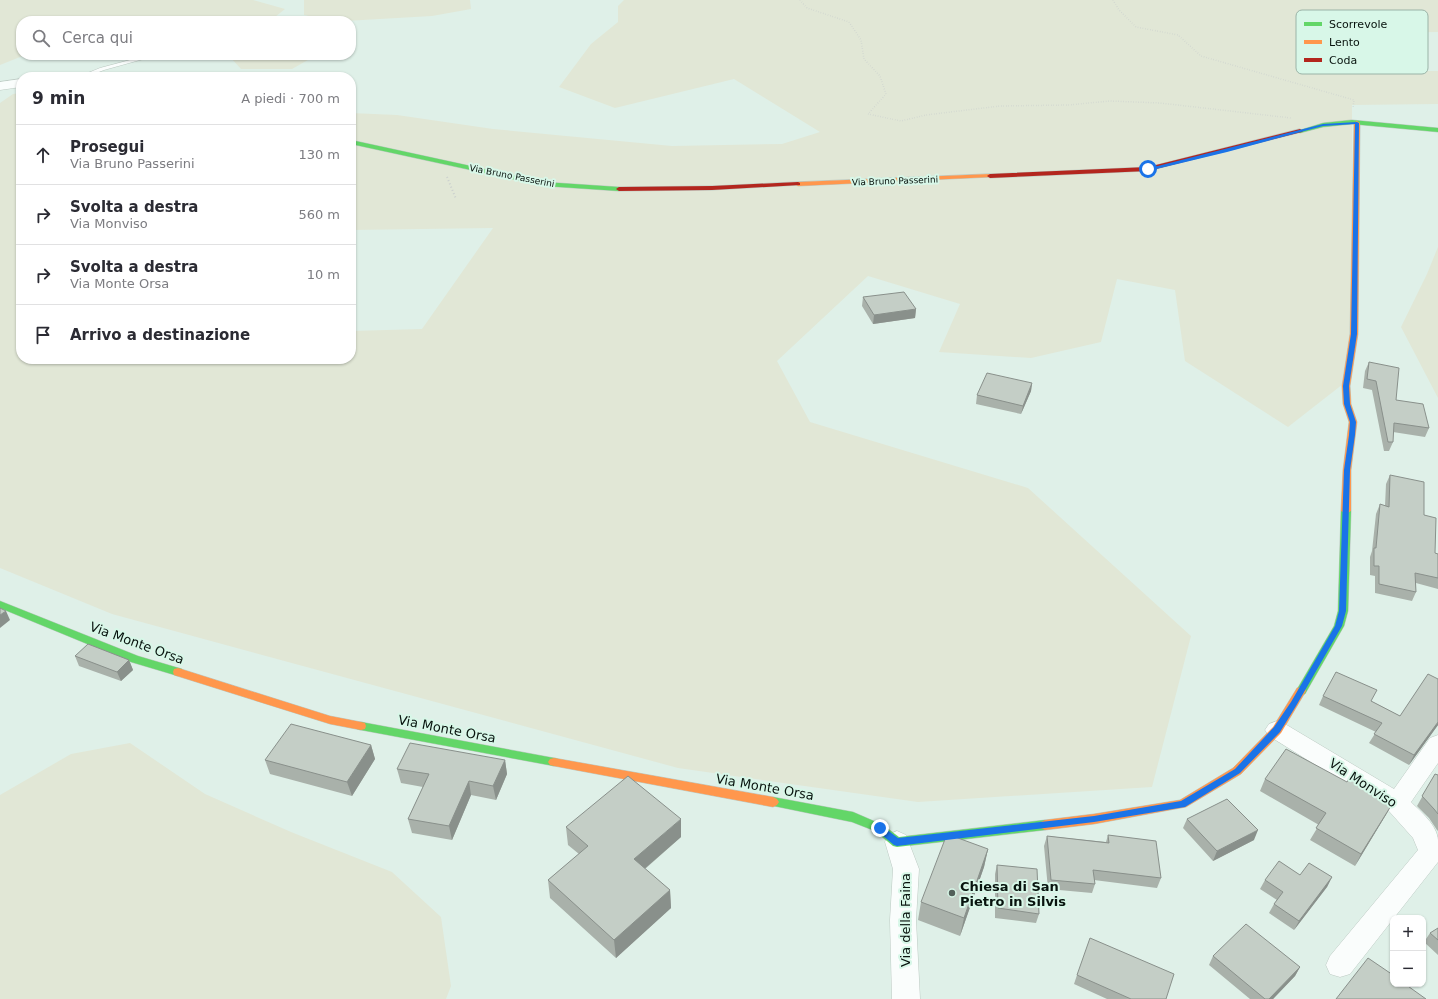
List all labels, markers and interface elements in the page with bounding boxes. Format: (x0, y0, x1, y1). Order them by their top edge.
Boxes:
legend (1296, 10, 1428, 74)
search box (16, 16, 356, 60)
text: Scorrevole (1329, 18, 1387, 31)
icon: search (30, 27, 52, 49)
text: Cerca qui (62, 29, 133, 47)
text: Lento (1329, 36, 1360, 49)
text: Coda (1329, 54, 1357, 67)
text: 9 min (32, 88, 85, 108)
text: A piedi · 700 m (241, 91, 340, 106)
text: Prosegui (70, 138, 144, 156)
icon: ahead (32, 144, 54, 166)
text: 130 m (298, 147, 340, 162)
text: Via Bruno Passerini (70, 156, 195, 171)
route start (1139, 160, 1157, 178)
street label: Via Bruno Passerini (469, 163, 555, 189)
street label: Via Bruno Passerini (852, 174, 938, 188)
text: Svolta a destra (70, 198, 198, 216)
icon: right (32, 204, 54, 226)
text: 560 m (298, 207, 340, 222)
text: Via Monviso (70, 216, 148, 231)
text: Svolta a destra (70, 258, 198, 276)
icon: right (32, 264, 54, 286)
text: 10 m (307, 267, 340, 282)
text: Via Monte Orsa (70, 276, 169, 291)
icon: arrive (32, 324, 54, 346)
text: Arrivo a destinazione (70, 326, 250, 344)
street label: Via Monte Orsa (88, 619, 186, 667)
street label: Via Monte Orsa (397, 712, 497, 746)
street label: Via Monviso (1326, 756, 1400, 810)
street label: Via Monte Orsa (715, 771, 815, 803)
route end (871, 819, 889, 837)
street label: Via della Faina (898, 873, 913, 967)
place label: Chiesa di San Pietro in Silvis (960, 879, 1066, 909)
marker: Chiesa di San Pietro in Silvis (947, 888, 957, 898)
map controls (1390, 915, 1426, 987)
button: + (1390, 915, 1426, 951)
button: − (1390, 951, 1426, 987)

